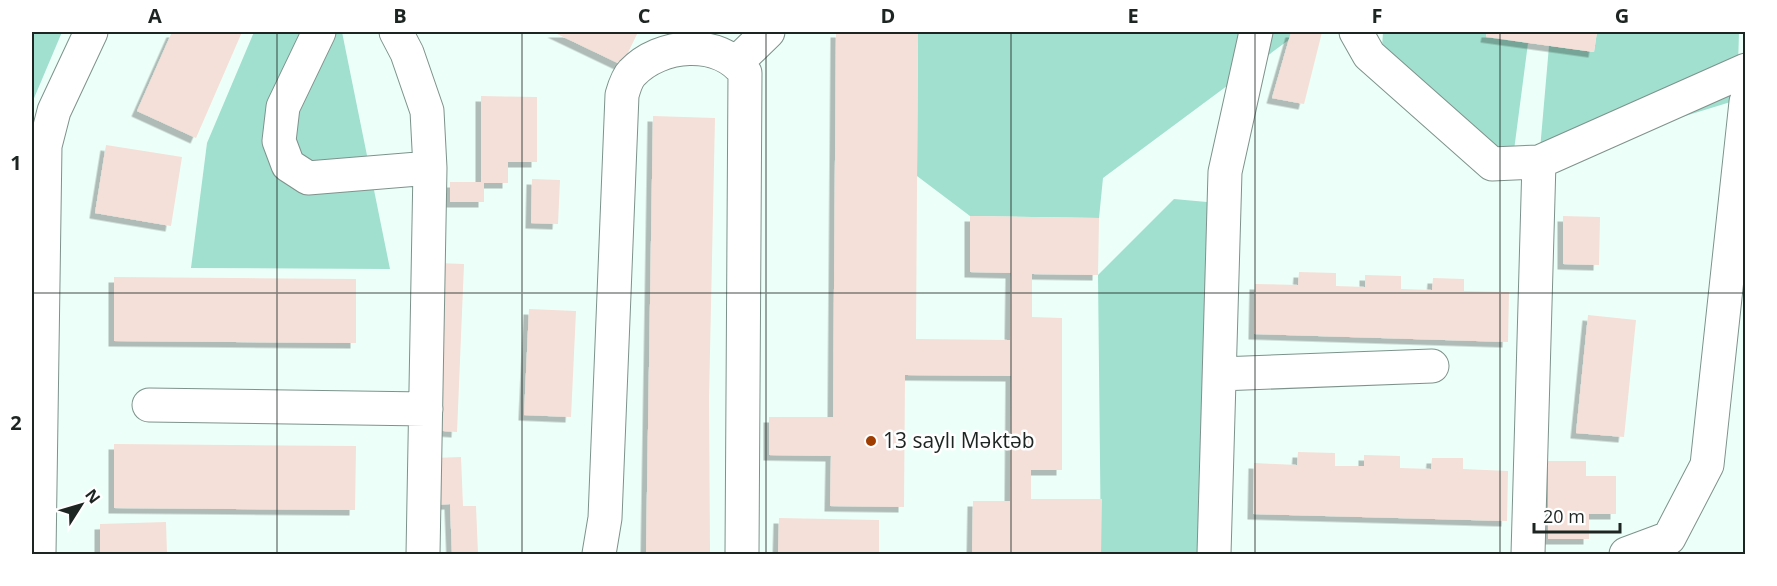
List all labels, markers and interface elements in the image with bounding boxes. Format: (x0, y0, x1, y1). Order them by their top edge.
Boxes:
text: A (148, 2, 162, 29)
text: B (393, 2, 407, 29)
text: C (638, 2, 651, 29)
text: D (881, 2, 895, 29)
text: E (1127, 2, 1139, 29)
text: F (1372, 2, 1382, 29)
text: G (1615, 2, 1629, 29)
text: 1 (10, 149, 22, 176)
text: 2 (10, 409, 22, 436)
place label: 13 saylı Məktəb (883, 426, 1035, 454)
marker: 13 saylı Məktəb (864, 434, 878, 448)
north arrow (51, 475, 111, 535)
text: N (80, 484, 106, 508)
scale bar (1534, 496, 1620, 534)
text: 20 m (1543, 504, 1585, 528)

